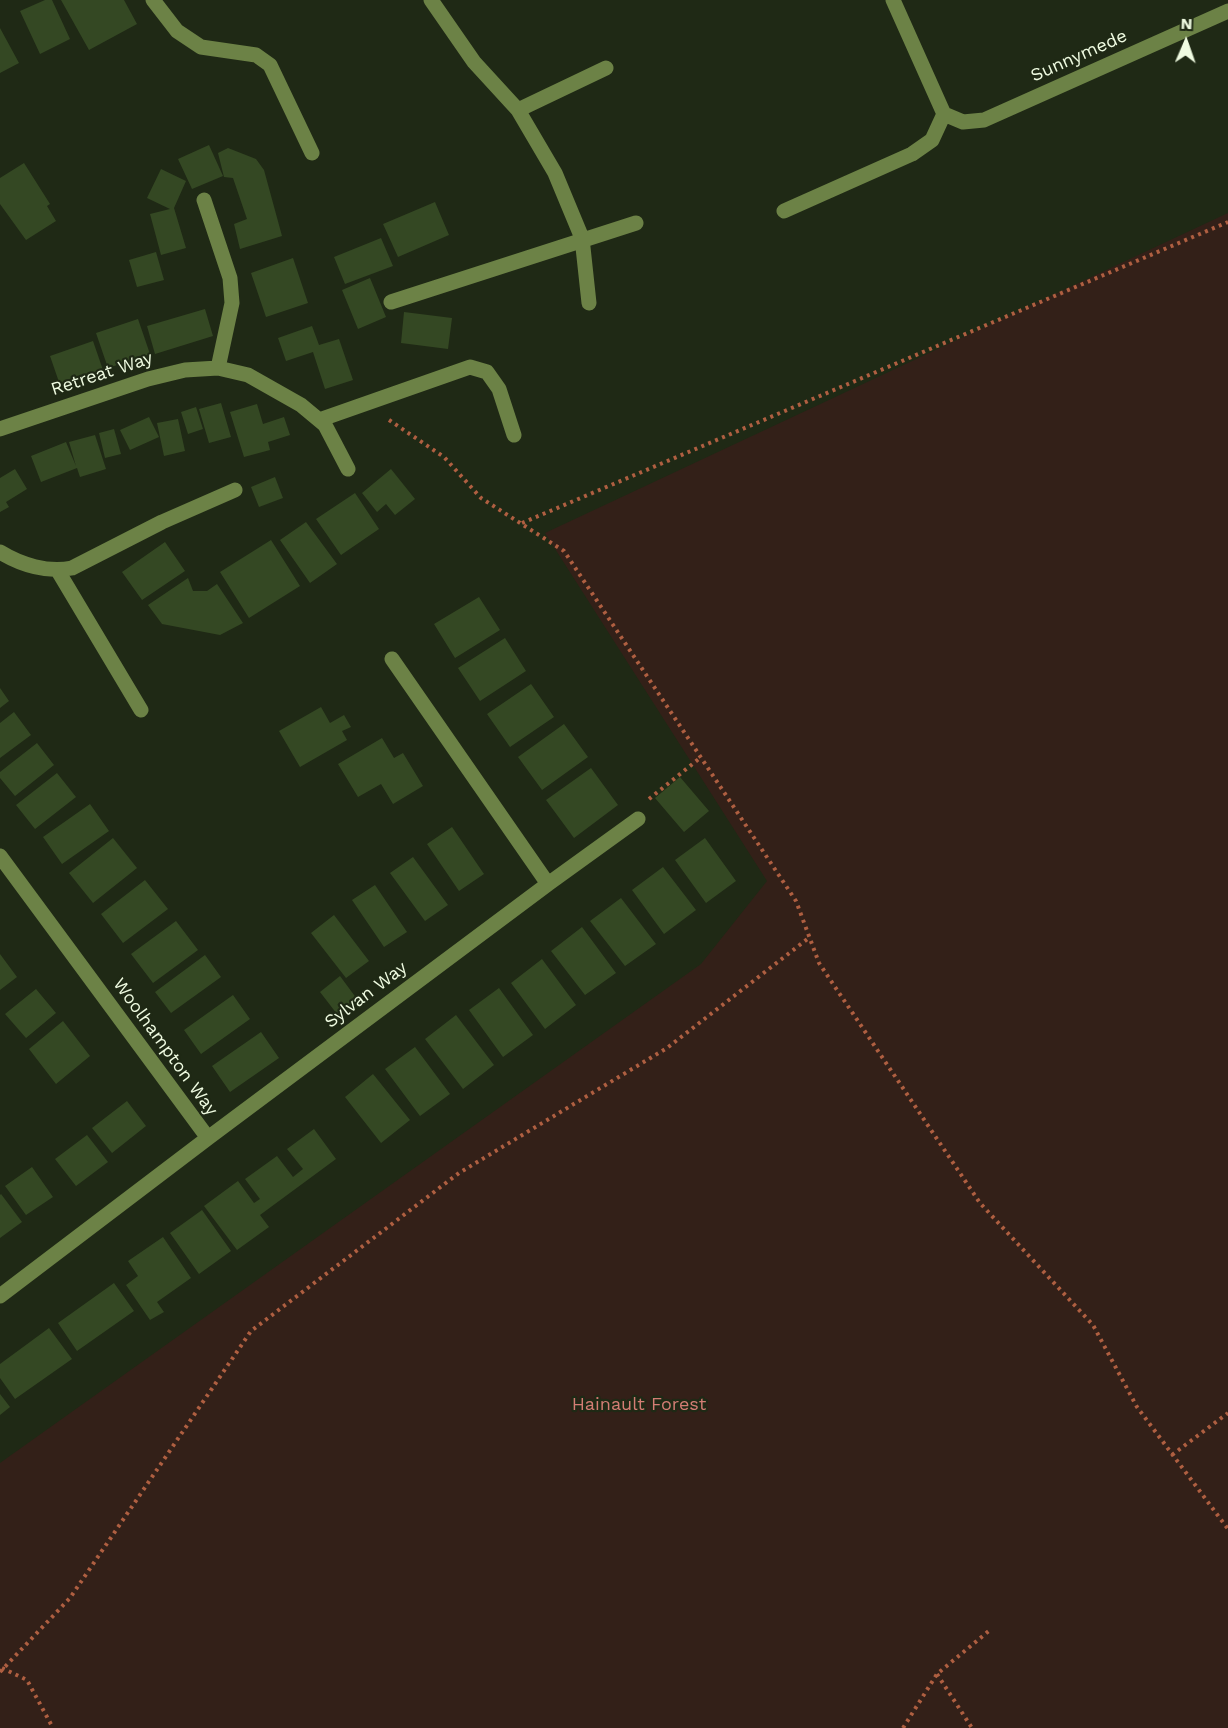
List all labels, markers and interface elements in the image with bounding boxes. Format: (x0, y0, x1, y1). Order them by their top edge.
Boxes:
north arrow (1156, 12, 1216, 72)
text: N (1180, 14, 1193, 33)
street label: Sunnymede (1028, 25, 1130, 87)
street label: Retreat Way (48, 347, 156, 401)
street label: Sylvan Way (321, 957, 411, 1033)
street label: Woolhampton Way (108, 974, 222, 1120)
park label: Hainault Forest (572, 1394, 706, 1416)

